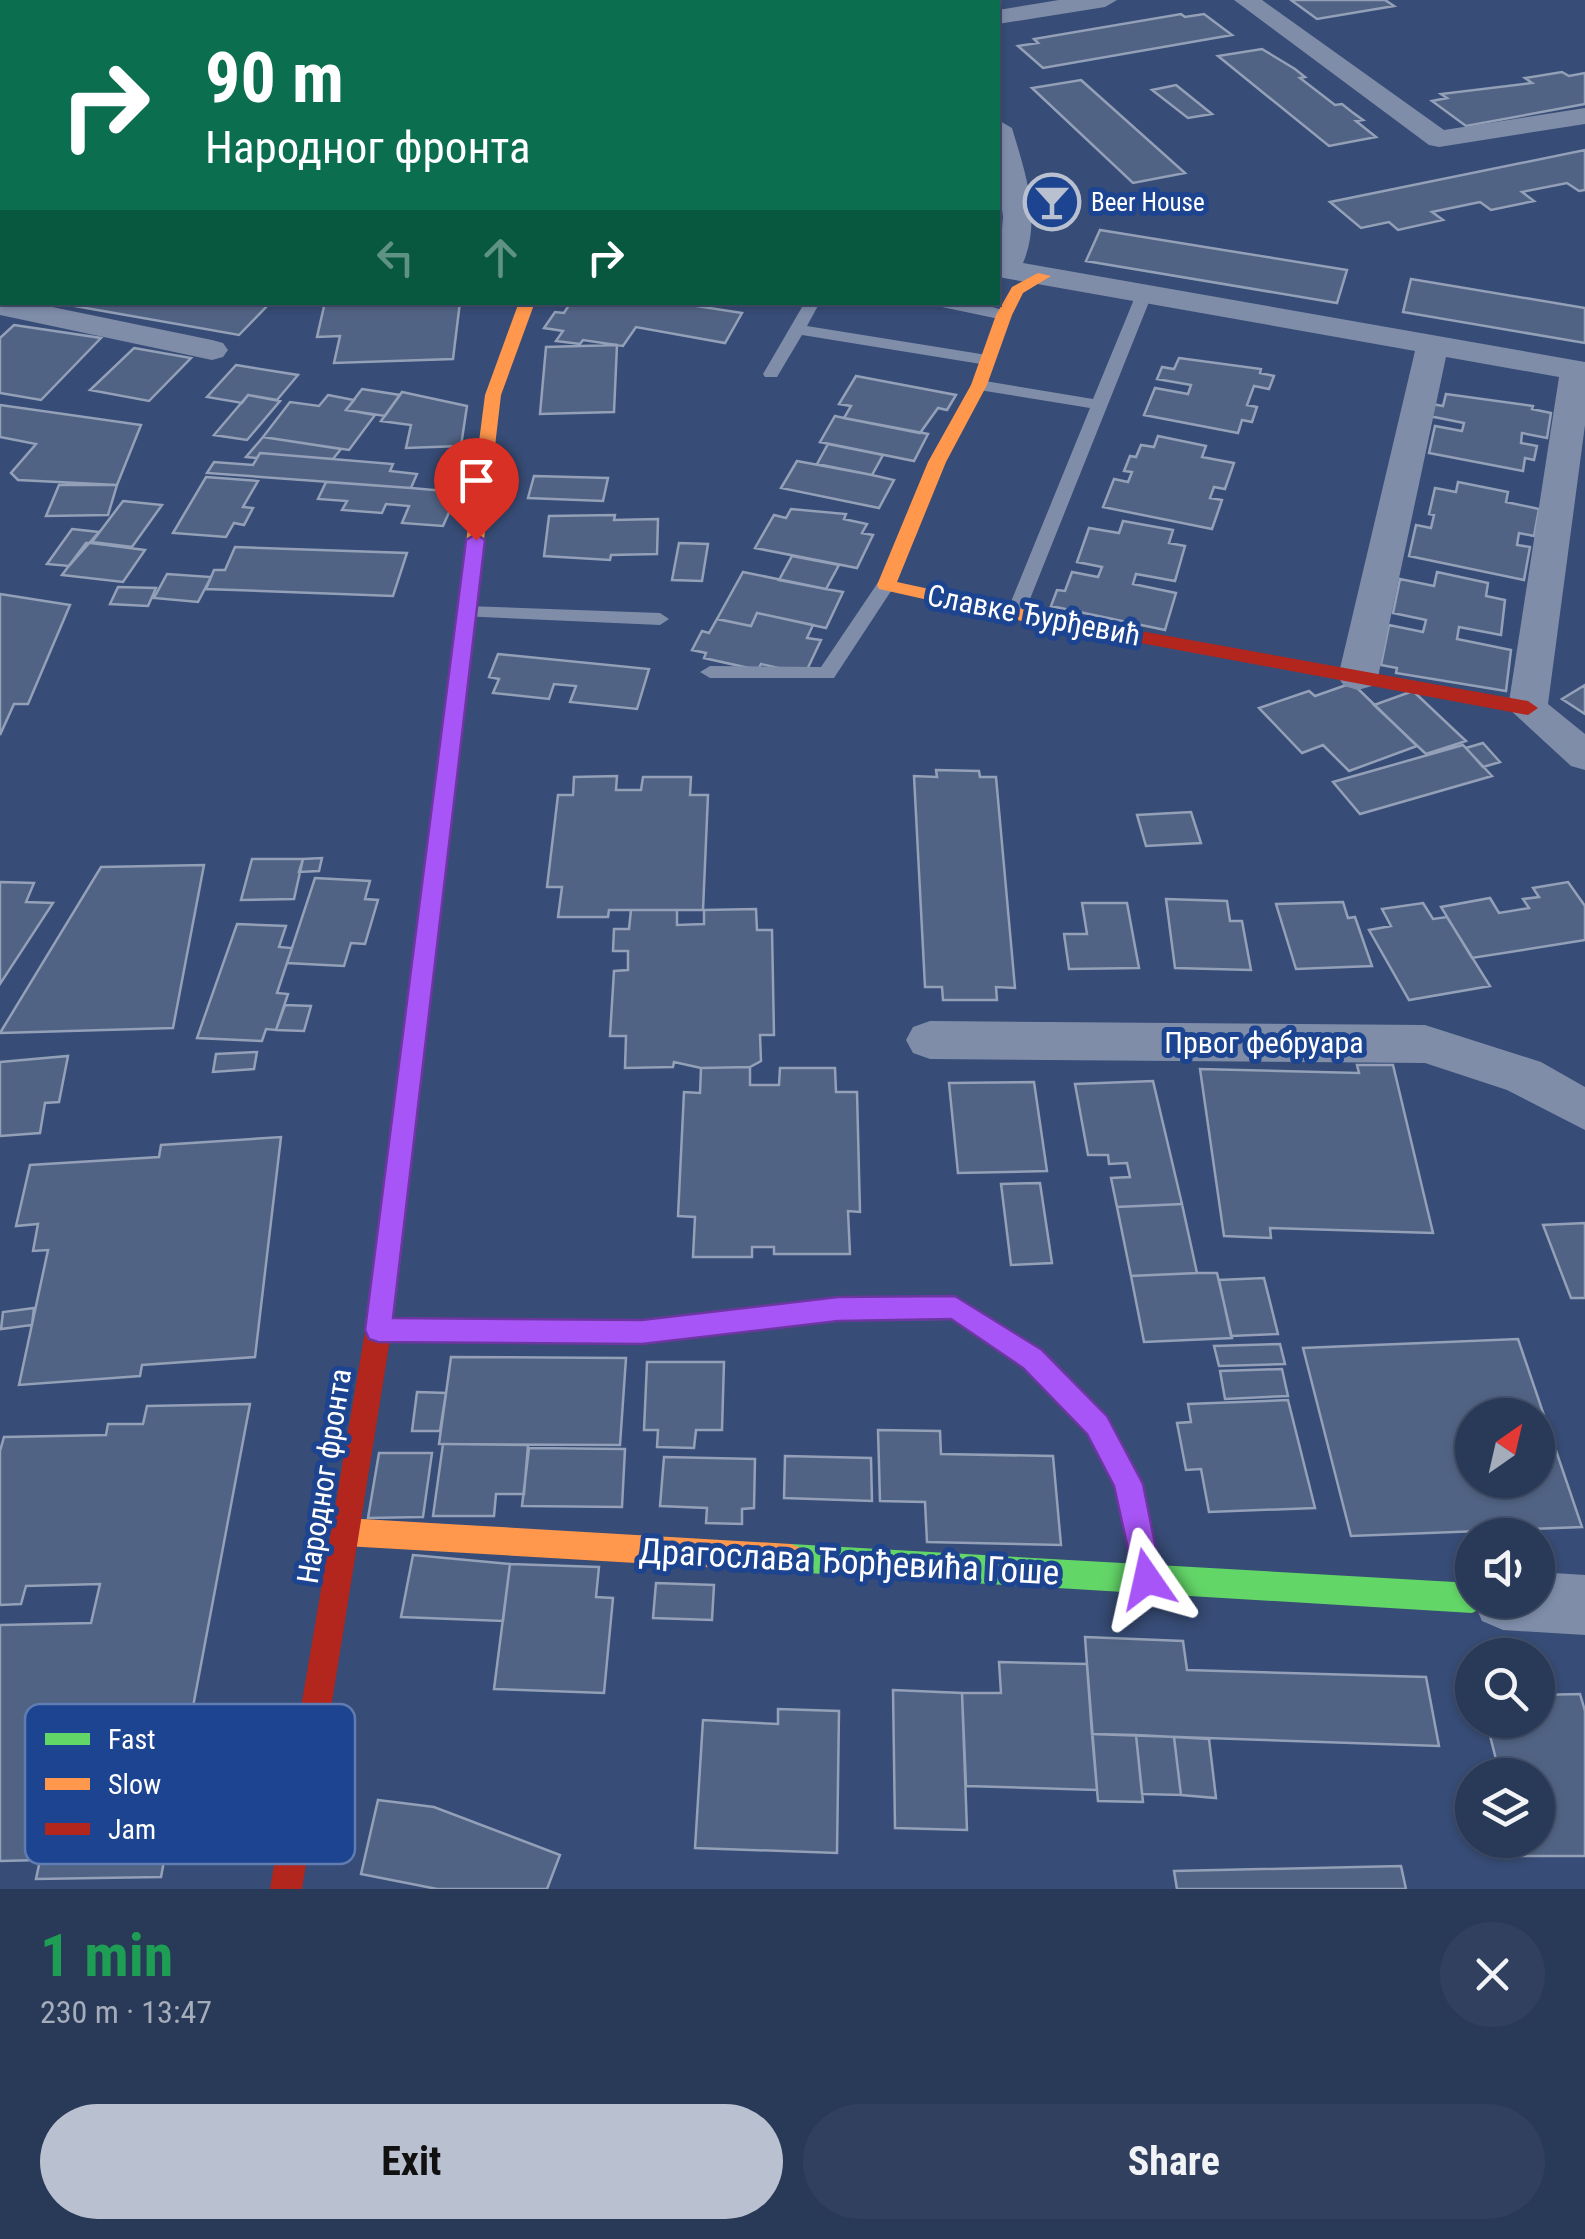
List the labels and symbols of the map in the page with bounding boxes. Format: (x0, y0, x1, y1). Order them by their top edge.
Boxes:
bar icon: Beer House (1022, 172, 1082, 232)
place label: Beer House (1091, 188, 1205, 217)
pin (434, 438, 519, 541)
street label: Славке Ђурђевић (924, 577, 1144, 653)
street label: Првог фебруара (1164, 1025, 1364, 1060)
street label: Народног фронта (290, 1366, 358, 1586)
north arrow (1455, 1398, 1555, 1498)
position arrow (1095, 1527, 1199, 1631)
street label: Драгослава Ђорђевића Гоше (638, 1531, 1060, 1593)
legend (25, 1704, 355, 1864)
text: Fast (108, 1723, 155, 1756)
text: Slow (108, 1768, 161, 1801)
text: Jam (108, 1813, 156, 1846)

